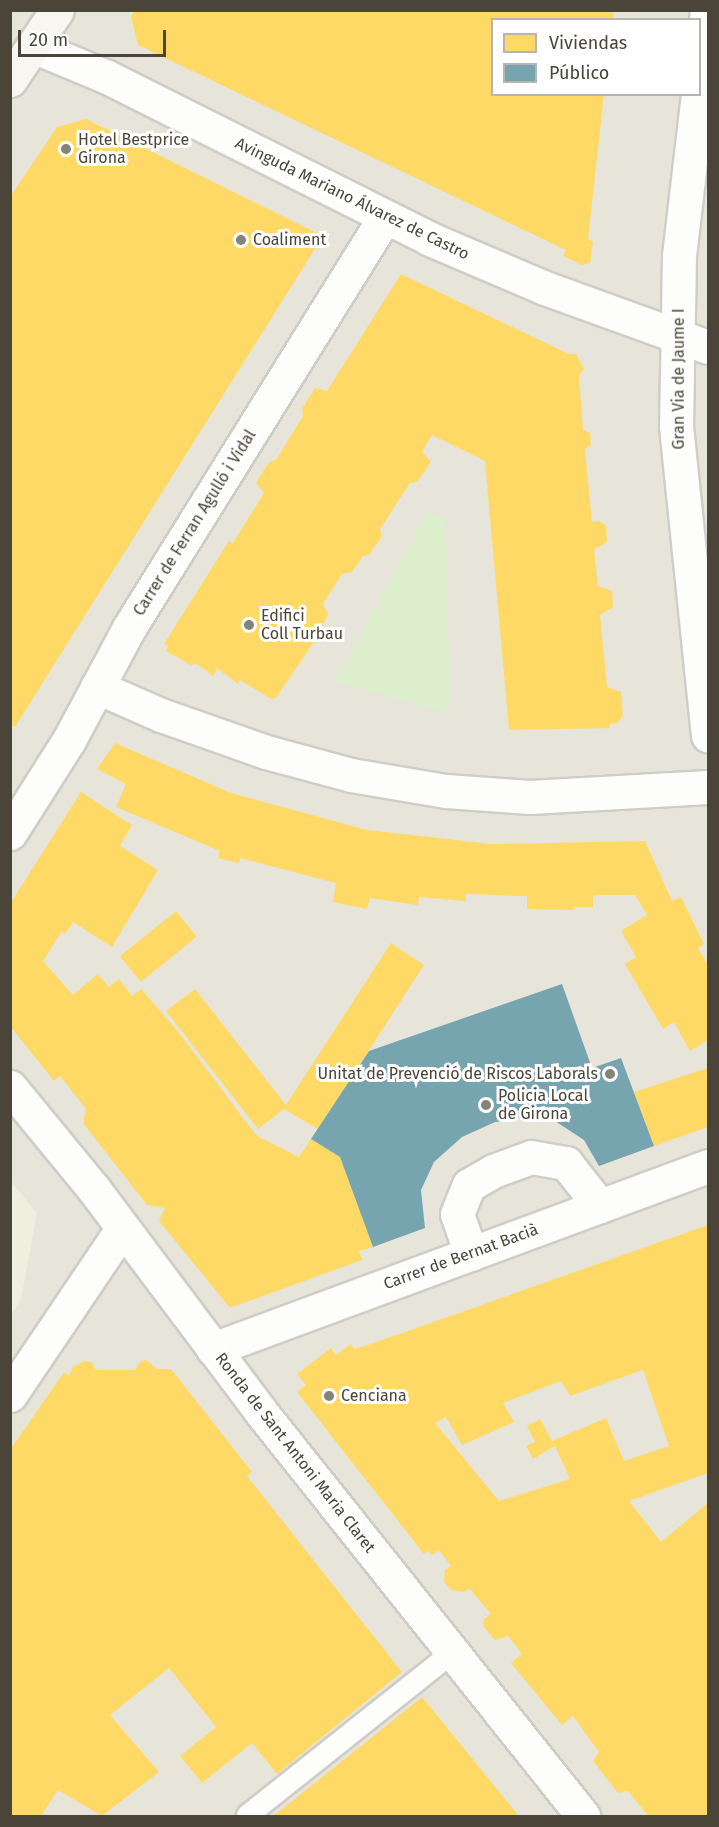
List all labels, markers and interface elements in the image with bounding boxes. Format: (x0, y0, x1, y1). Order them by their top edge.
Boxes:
scale bar (21, 18, 170, 56)
legend (491, 18, 701, 96)
text: 20 m (29, 29, 68, 51)
text: Viviendas (549, 32, 627, 54)
text: Público (549, 62, 609, 84)
place label: Hotel Bestprice Girona (78, 130, 189, 168)
street label: Avinguda Mariano Álvarez de Castro (232, 134, 472, 264)
marker: Hotel Bestprice Girona (59, 142, 73, 156)
place label: Coaliment (253, 230, 326, 250)
marker: Coaliment (234, 233, 248, 247)
street label: Gran Via de Jaume I (669, 308, 689, 450)
street label: Carrer de Ferran Agulló i Vidal (130, 426, 260, 620)
place label: Edifici Coll Turbau (261, 606, 343, 644)
marker: Edifici Coll Turbau (242, 618, 256, 632)
place label: Unitat de Prevenció de Riscos Laborals (317, 1064, 598, 1084)
marker: Unitat de Prevenció de Riscos Laborals (603, 1067, 617, 1081)
place label: Policia Local de Girona (498, 1086, 588, 1124)
marker: Policia Local de Girona (479, 1098, 493, 1112)
street label: Carrer de Bernat Bacià (381, 1220, 541, 1294)
street label: Ronda de Sant Antoni Maria Claret (211, 1349, 379, 1557)
place label: Cenciana (341, 1386, 407, 1406)
marker: Cenciana (322, 1389, 336, 1403)

